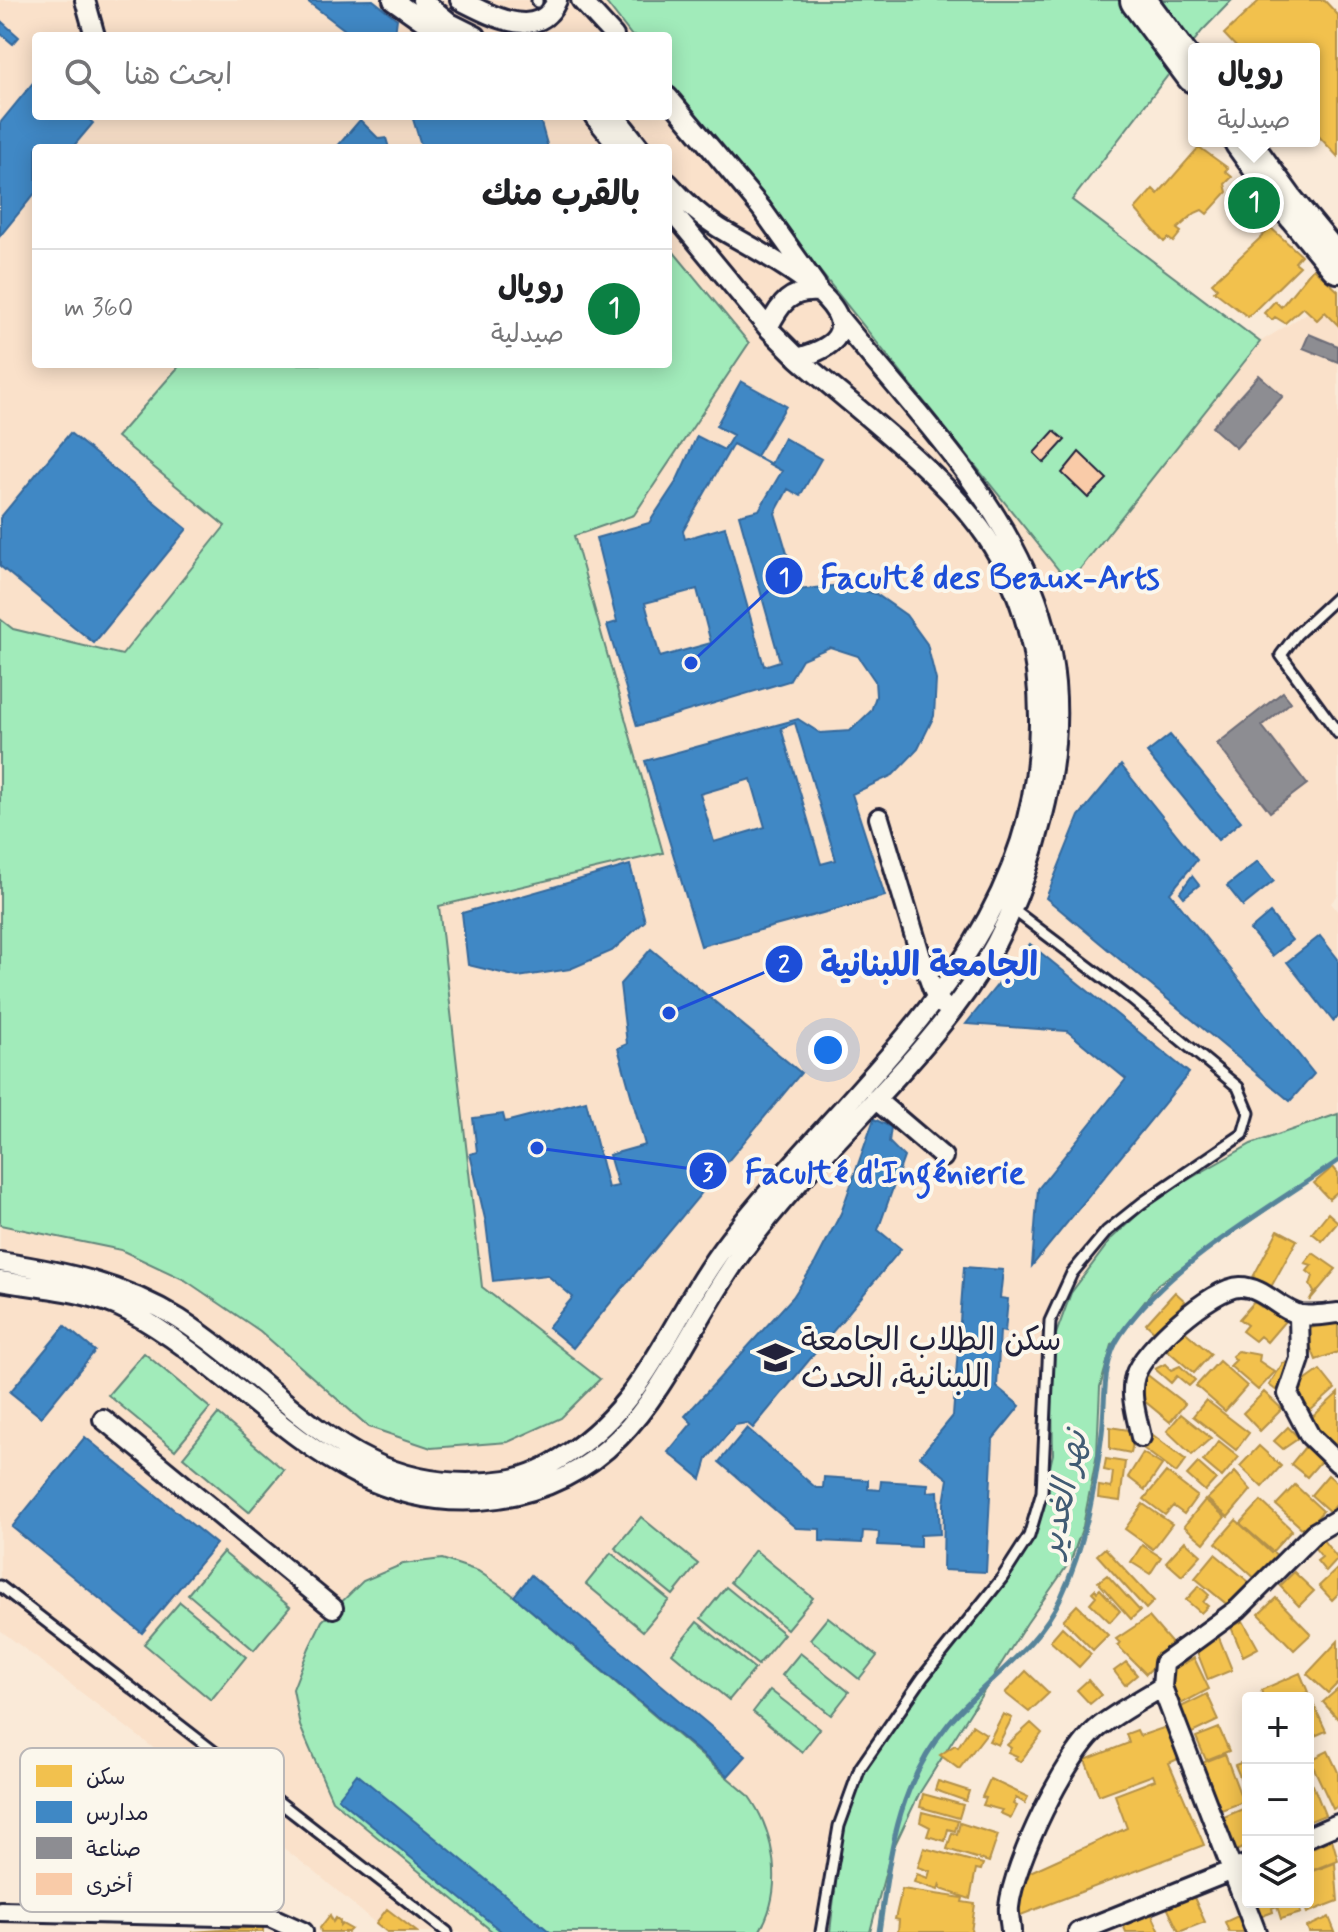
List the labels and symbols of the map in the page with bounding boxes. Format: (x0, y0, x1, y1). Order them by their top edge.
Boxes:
pin: 1 (1228, 173, 1280, 233)
callout: Faculté des Beaux-Arts (764, 547, 1176, 605)
text: Faculté des Beaux-Arts (820, 556, 1160, 601)
text: 1 (779, 563, 789, 594)
callout: الجامعة اللبنانية (764, 935, 1053, 993)
text: الجامعة اللبنانية (820, 944, 1038, 989)
text: 2 (778, 950, 790, 981)
your location (808, 1030, 848, 1070)
callout: Faculté d'Ingénierie (688, 1142, 1041, 1200)
text: Faculté d'Ingénierie (745, 1151, 1026, 1200)
text: 3 (703, 1158, 714, 1189)
place label: سكن الطلاب الجامعة اللبنانية، الحدث (801, 1320, 1061, 1399)
school or university icon: سكن الطلاب الجامعة اللبنانية، الحدث (756, 1338, 794, 1376)
water label: نهر الغدير (1028, 1423, 1100, 1564)
legend (20, 1748, 284, 1912)
text: سكن (86, 1764, 126, 1792)
text: مدارس (86, 1800, 149, 1828)
text: صناعة (86, 1836, 141, 1864)
text: أخرى (86, 1871, 133, 1900)

